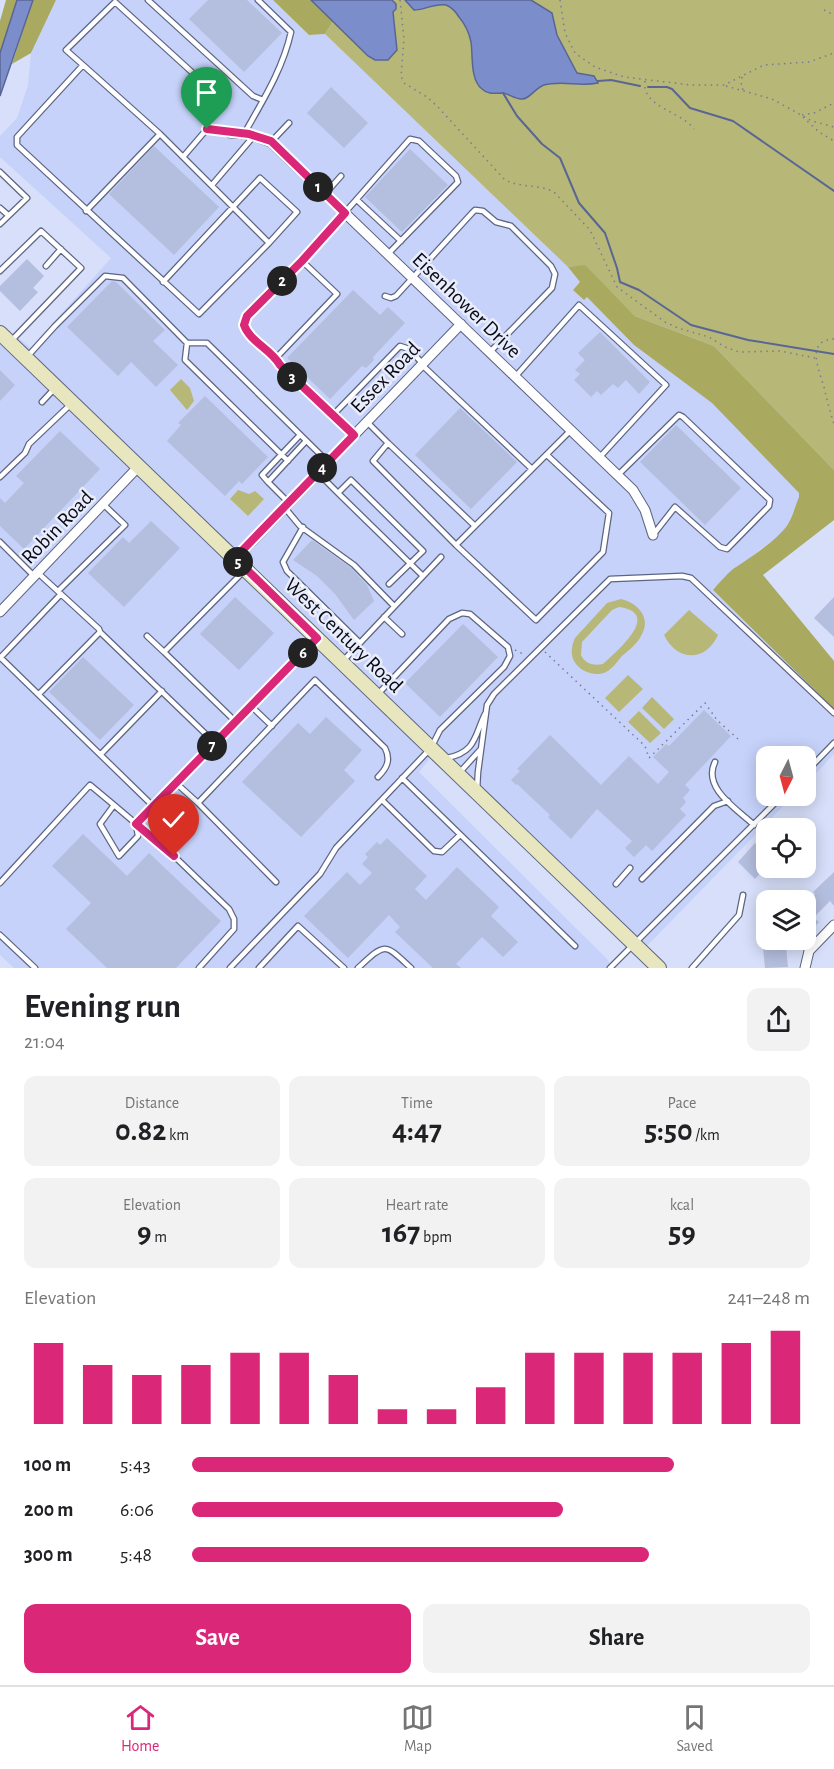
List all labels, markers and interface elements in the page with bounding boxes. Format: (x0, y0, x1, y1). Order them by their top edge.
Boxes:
pin (181, 67, 232, 129)
icon: arrive (190, 76, 223, 109)
pin: 1 (303, 172, 333, 202)
text: 1 (315, 179, 321, 195)
street label: Eisenhower Drive (408, 249, 525, 362)
pin: 2 (267, 266, 297, 296)
text: 2 (278, 273, 286, 289)
street label: Essex Road (347, 338, 424, 417)
pin: 3 (277, 362, 307, 392)
text: 3 (289, 369, 295, 385)
pin: 4 (307, 453, 337, 483)
text: 4 (318, 460, 326, 476)
street label: Robin Road (17, 486, 97, 568)
pin: 5 (223, 547, 253, 577)
text: 5 (235, 554, 241, 570)
street label: West Century Road (281, 574, 407, 697)
pin: 6 (288, 638, 318, 668)
text: 6 (299, 645, 307, 661)
pin: 7 (197, 731, 227, 761)
text: 7 (209, 738, 215, 754)
north arrow (756, 746, 816, 806)
map controls (756, 746, 816, 950)
pin (148, 794, 199, 856)
icon: check (157, 803, 190, 836)
button: locate (756, 818, 816, 878)
button: layers (756, 890, 816, 950)
button: share (747, 988, 810, 1051)
text: Evening run (24, 991, 181, 1024)
text: 21:04 (24, 1032, 65, 1052)
text: Distance (125, 1095, 179, 1111)
text: Time (401, 1095, 433, 1111)
text: Pace (668, 1095, 696, 1111)
text: 0.82 (115, 1116, 166, 1146)
text: 4:47 (392, 1116, 442, 1146)
text: 5:50 (644, 1116, 693, 1146)
text: km (166, 1127, 189, 1143)
text: /km (693, 1127, 720, 1143)
text: Elevation (123, 1197, 181, 1213)
text: Heart rate (386, 1197, 448, 1213)
text: kcal (670, 1197, 694, 1213)
text: 9 (137, 1218, 152, 1248)
text: 167 (382, 1218, 420, 1248)
text: 59 (668, 1218, 696, 1248)
text: m (152, 1229, 167, 1245)
text: bpm (420, 1229, 452, 1245)
text: Elevation (24, 1288, 96, 1308)
text: 241–248 m (727, 1288, 810, 1308)
text: 100 m (24, 1455, 71, 1475)
text: 5:43 (120, 1455, 151, 1475)
text: 200 m (24, 1500, 73, 1520)
text: 6:06 (120, 1500, 154, 1520)
text: 300 m (24, 1545, 73, 1565)
text: 5:48 (120, 1545, 152, 1565)
button: Save (24, 1604, 411, 1673)
button: Share (423, 1604, 810, 1673)
tab: Home (121, 1701, 159, 1756)
tab: Map (401, 1701, 434, 1756)
tab: Saved (676, 1701, 713, 1756)

